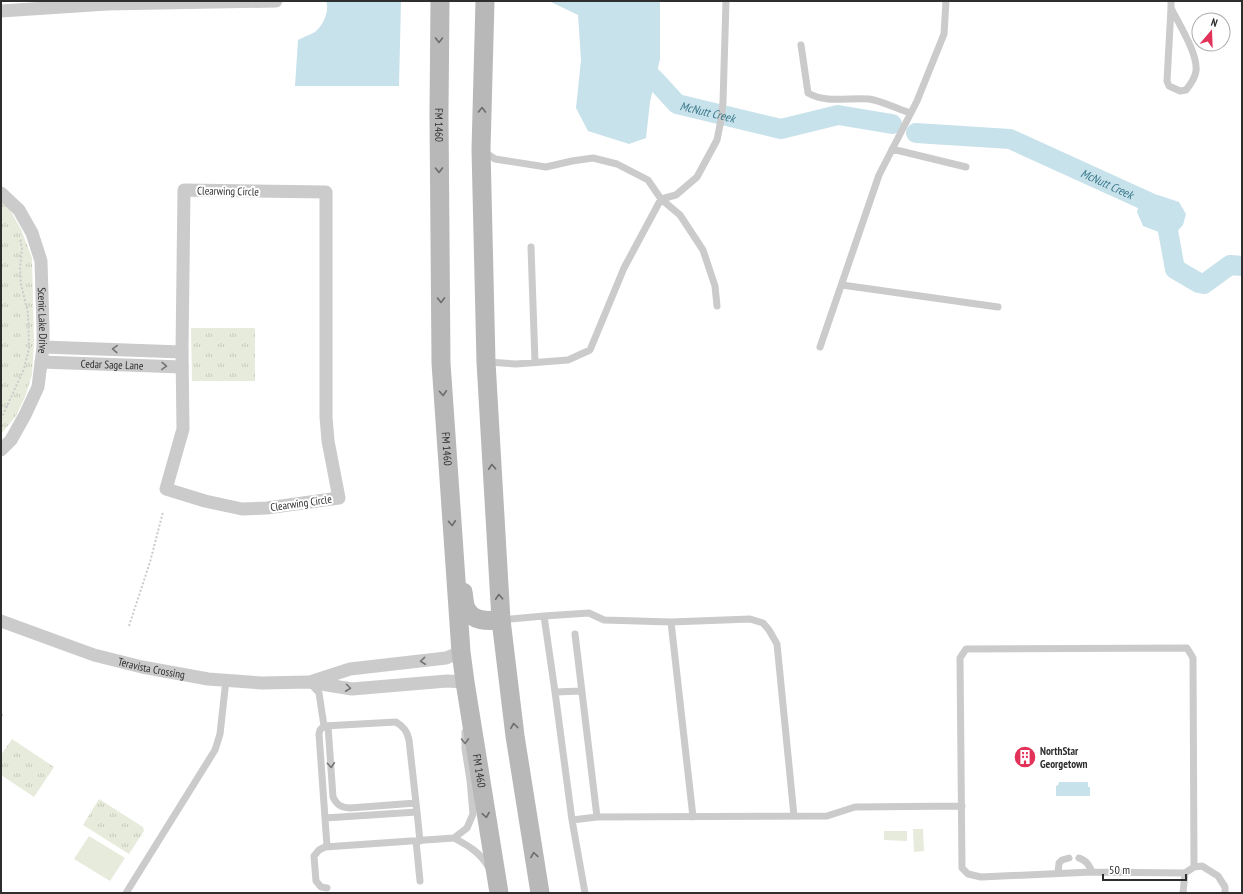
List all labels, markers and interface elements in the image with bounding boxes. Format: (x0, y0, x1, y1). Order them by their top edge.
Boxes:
north arrow (1191, 12, 1231, 52)
text: N (1209, 15, 1219, 30)
one-way arrow (435, 37, 443, 43)
water label: McNutt Creek (679, 98, 738, 126)
one-way arrow (478, 107, 486, 113)
street label: FM 1460 (432, 108, 446, 142)
water label: McNutt Creek (1079, 165, 1137, 202)
one-way arrow (435, 167, 443, 173)
street label: Clearwing Circle (197, 183, 259, 199)
street label: Scenic Lake Drive (35, 287, 50, 355)
one-way arrow (437, 297, 445, 303)
one-way arrow (112, 345, 118, 354)
street label: Cedar Sage Lane (80, 356, 144, 373)
one-way arrow (161, 362, 167, 370)
one-way arrow (439, 390, 448, 396)
street label: FM 1460 (439, 431, 455, 466)
one-way arrow (488, 464, 497, 470)
street label: Clearwing Circle (269, 492, 333, 514)
one-way arrow (448, 520, 457, 526)
one-way arrow (495, 594, 504, 600)
street label: Teravista Crossing (117, 654, 186, 682)
one-way arrow (420, 656, 426, 665)
one-way arrow (345, 683, 351, 692)
one-way arrow (509, 723, 518, 729)
one-way arrow (461, 738, 469, 744)
building icon: NorthStar Georgetown (1012, 744, 1038, 770)
place label: NorthStar Georgetown (1040, 744, 1088, 771)
street label: FM 1460 (470, 753, 489, 789)
one-way arrow (326, 762, 335, 768)
one-way arrow (482, 812, 490, 818)
one-way arrow (530, 851, 539, 858)
scale bar (1103, 856, 1186, 882)
text: 50 m (1109, 862, 1130, 877)

